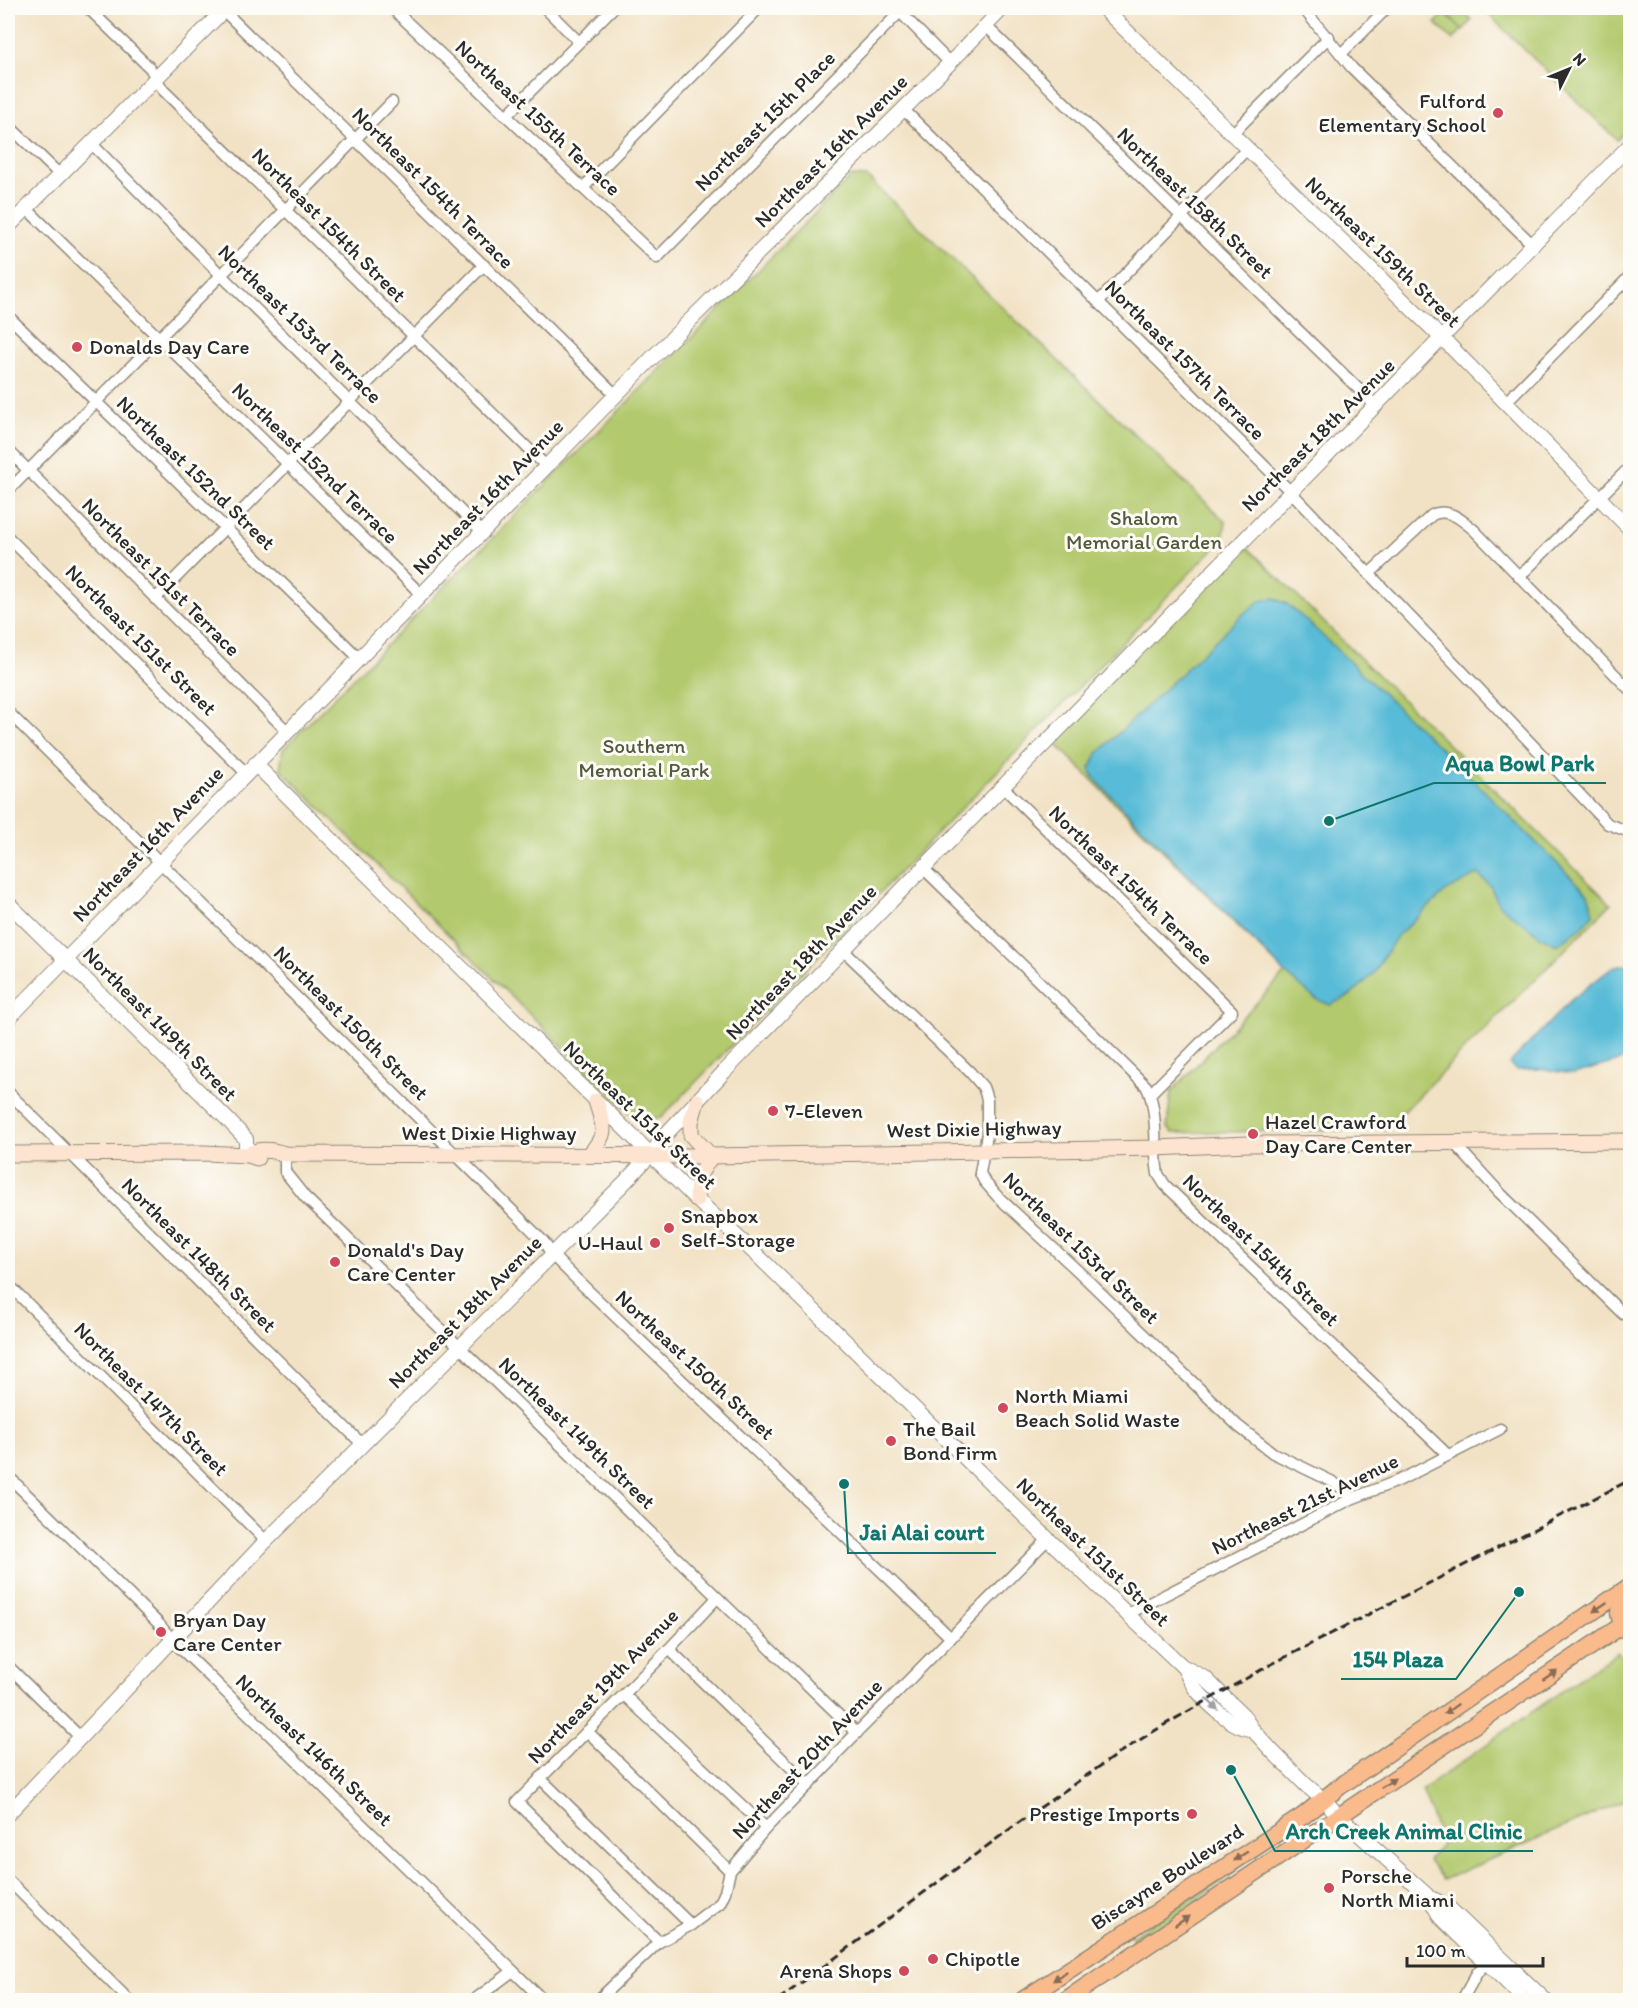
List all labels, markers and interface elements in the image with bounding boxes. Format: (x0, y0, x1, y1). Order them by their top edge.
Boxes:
street label: Northeast 155th Terrace (450, 34, 626, 201)
north arrow (1539, 39, 1599, 99)
street label: Northeast 15th Place (689, 45, 840, 196)
text: N (1569, 49, 1590, 70)
street label: Northeast 16th Avenue (749, 69, 913, 233)
place label: Fulford Elementary School (1319, 88, 1486, 137)
street label: Northeast 154th Terrace (347, 101, 520, 274)
marker: Fulford Elementary School (1491, 106, 1505, 120)
street label: Northeast 158th Street (1112, 122, 1279, 284)
street label: Northeast 154th Street (247, 142, 412, 307)
street label: Northeast 159th Street (1300, 171, 1466, 332)
street label: Northeast 153rd Terrace (213, 239, 388, 408)
street label: Northeast 157th Terrace (1100, 274, 1271, 445)
place label: Donalds Day Care (89, 334, 249, 359)
marker: Donalds Day Care (70, 340, 84, 354)
street label: Northeast 18th Avenue (1236, 353, 1400, 517)
street label: Northeast 152nd Terrace (227, 377, 404, 549)
street label: Northeast 152nd Street (112, 390, 281, 555)
street label: Northeast 16th Avenue (407, 414, 568, 580)
street label: Northeast 151st Terrace (77, 492, 246, 661)
park label: Shalom Memorial Garden (1066, 505, 1222, 554)
street label: Northeast 151st Street (61, 559, 222, 721)
park label: Southern Memorial Park (578, 733, 710, 782)
callout: Aqua Bowl Park (1434, 743, 1606, 783)
text: Aqua Bowl Park (1445, 750, 1595, 777)
street label: Northeast 16th Avenue (67, 761, 228, 927)
street label: Northeast 154th Terrace (1044, 800, 1219, 970)
street label: Northeast 18th Avenue (720, 879, 882, 1045)
street label: Northeast 150th Street (269, 940, 434, 1105)
street label: Northeast 149th Street (78, 941, 243, 1106)
street label: Northeast 151st Street (558, 1035, 722, 1194)
place label: 7-Eleven (785, 1098, 863, 1123)
marker: 7-Eleven (766, 1104, 780, 1118)
place label: Hazel Crawford Day Care Center (1265, 1109, 1412, 1158)
street label: West Dixie Highway (886, 1114, 1062, 1143)
street label: West Dixie Highway (402, 1120, 577, 1145)
marker: Hazel Crawford Day Care Center (1246, 1127, 1260, 1141)
street label: Northeast 153rd Street (998, 1166, 1165, 1329)
street label: Northeast 154th Street (1178, 1168, 1345, 1331)
street label: Northeast 148th Street (117, 1172, 282, 1337)
place label: Snapbox Self-Storage (681, 1203, 795, 1252)
marker: Snapbox Self-Storage (662, 1221, 676, 1235)
street label: Northeast 18th Avenue (383, 1230, 547, 1394)
place label: U-Haul (578, 1230, 643, 1255)
marker: U-Haul (648, 1236, 662, 1250)
place label: Donald's Day Care Center (347, 1237, 464, 1286)
marker: Donald's Day Care Center (328, 1255, 342, 1269)
street label: Northeast 150th Street (611, 1284, 780, 1445)
street label: Northeast 147th Street (69, 1316, 234, 1481)
street label: Northeast 149th Street (494, 1351, 661, 1514)
place label: North Miami Beach Solid Waste (1015, 1383, 1180, 1432)
marker: North Miami Beach Solid Waste (996, 1401, 1010, 1415)
place label: The Bail Bond Firm (903, 1416, 998, 1465)
marker: The Bail Bond Firm (884, 1434, 898, 1448)
street label: Northeast 21st Avenue (1207, 1447, 1402, 1560)
street label: Northeast 151st Street (1011, 1472, 1175, 1631)
callout: Jai Alai court (848, 1513, 996, 1553)
text: Jai Alai court (858, 1519, 985, 1546)
one-way arrow (1592, 1601, 1608, 1613)
street label: Northeast 19th Avenue (522, 1603, 683, 1769)
place label: Bryan Day Care Center (173, 1607, 282, 1656)
marker: Bryan Day Care Center (154, 1625, 168, 1639)
callout: 154 Plaza (1341, 1639, 1456, 1679)
text: 154 Plaza (1352, 1646, 1444, 1673)
street label: Northeast 146th Street (231, 1668, 398, 1831)
one-way arrow (1542, 1669, 1558, 1680)
street label: Northeast 20th Avenue (726, 1673, 887, 1844)
one-way arrow (1204, 1697, 1218, 1711)
one-way arrow (1443, 1703, 1459, 1714)
one-way arrow (1380, 1778, 1396, 1789)
place label: Prestige Imports (1029, 1801, 1180, 1826)
marker: Prestige Imports (1185, 1807, 1199, 1821)
callout: Arch Creek Animal Clinic (1275, 1811, 1533, 1851)
street label: Biscayne Boulevard (1086, 1818, 1248, 1935)
text: Arch Creek Animal Clinic (1285, 1818, 1522, 1845)
one-way arrow (1233, 1850, 1249, 1861)
place label: Porsche North Miami (1341, 1863, 1454, 1912)
marker: Porsche North Miami (1322, 1881, 1336, 1895)
one-way arrow (1174, 1915, 1190, 1927)
scale bar (1407, 1930, 1544, 1968)
text: 100 m (1416, 1940, 1466, 1962)
place label: Chipotle (945, 1946, 1020, 1971)
marker: Chipotle (926, 1952, 940, 1966)
place label: Arena Shops (780, 1958, 892, 1983)
marker: Arena Shops (897, 1964, 911, 1978)
one-way arrow (1052, 1970, 1068, 1981)

